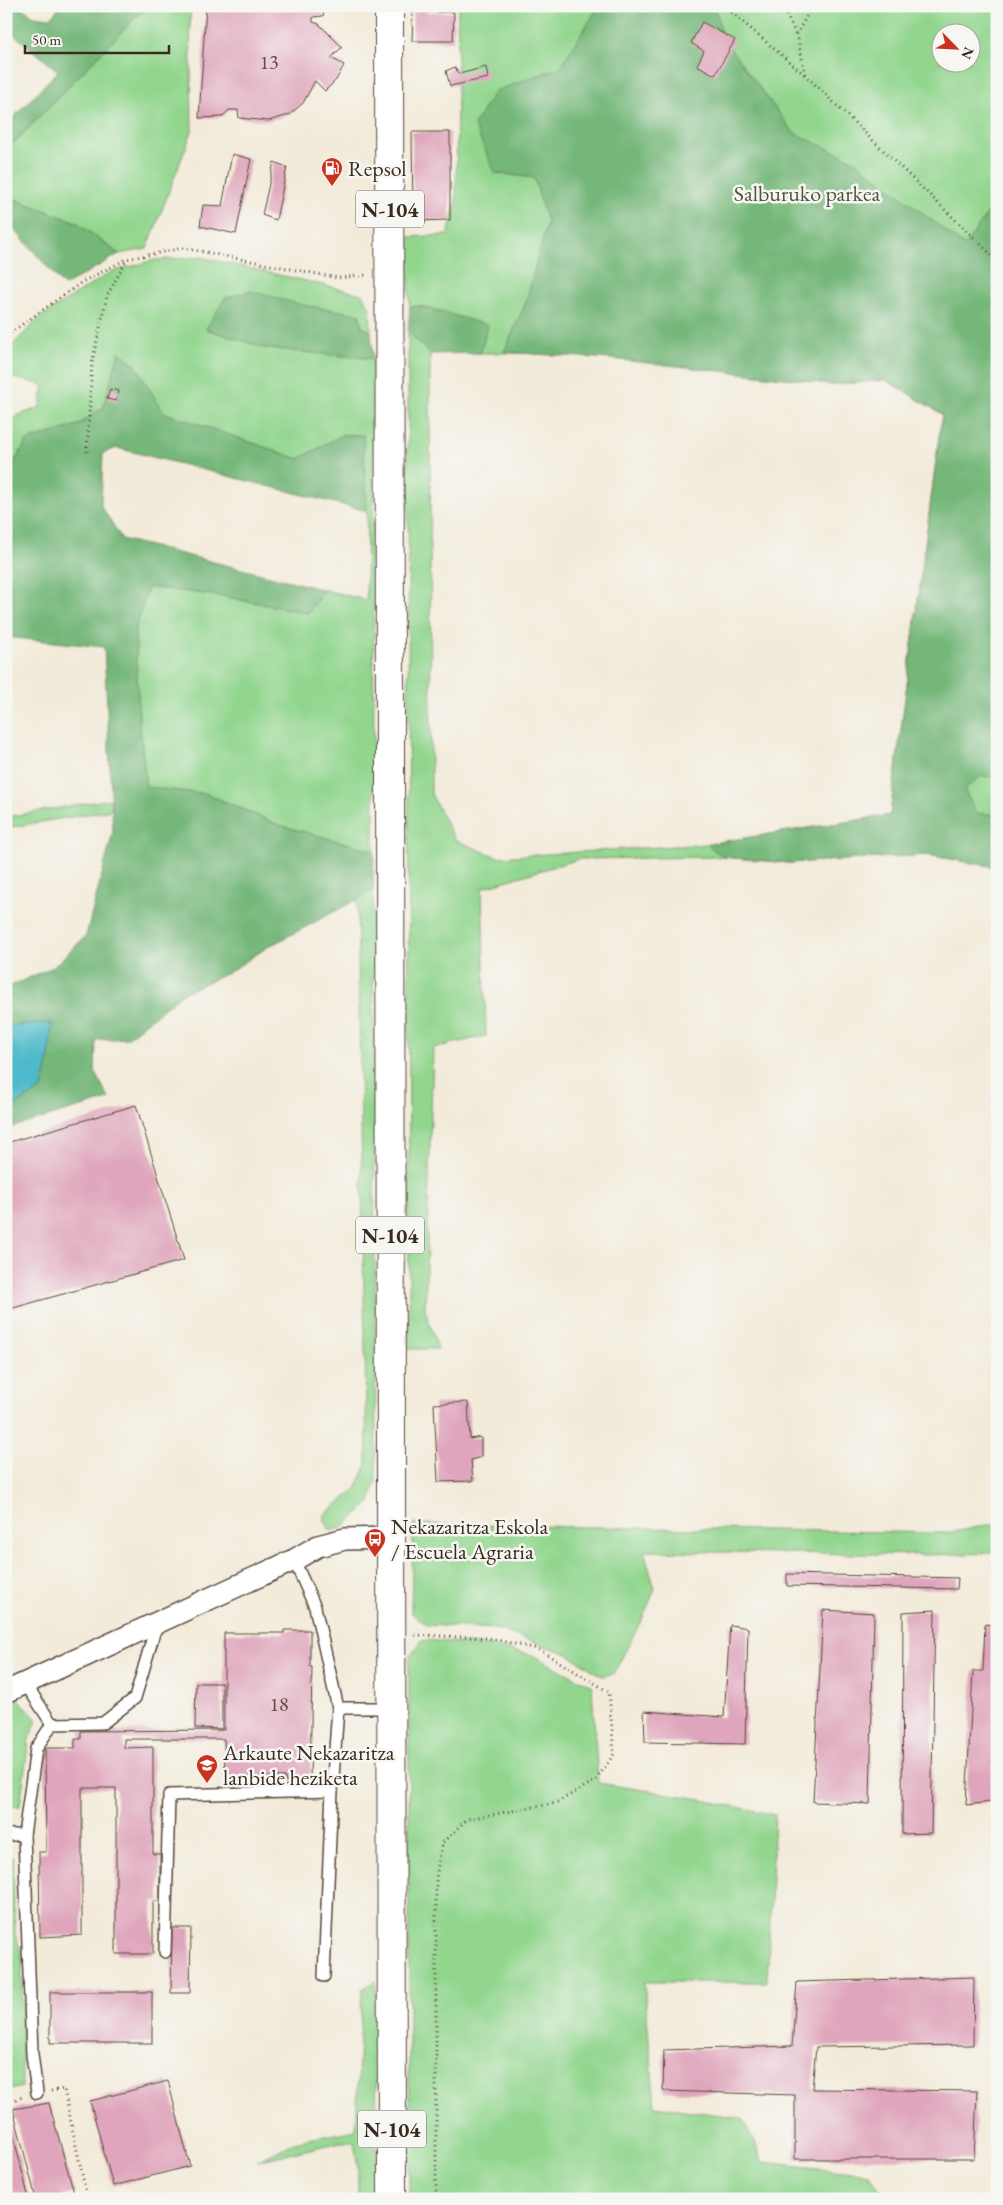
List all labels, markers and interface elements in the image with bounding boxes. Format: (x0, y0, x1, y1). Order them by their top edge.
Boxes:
scale bar (25, 22, 169, 54)
north arrow (930, 22, 980, 72)
text: 50 m (32, 30, 61, 49)
text: N (957, 44, 978, 63)
house number: 13 (259, 49, 279, 75)
place label: Repsol (348, 154, 407, 183)
fuel station icon: Repsol (320, 156, 344, 187)
park label: Salburuko parkea (734, 179, 880, 208)
road number: N-104 (356, 190, 424, 228)
road number: N-104 (356, 1216, 424, 1254)
place label: Nekazaritza Eskola / Escuela Agraria (391, 1512, 549, 1566)
bus stop icon: Nekazaritza Eskola / Escuela Agraria (363, 1527, 387, 1558)
house number: 18 (269, 1691, 289, 1717)
place label: Arkaute Nekazaritza lanbide heziketa (222, 1738, 395, 1792)
school or university icon: Arkaute Nekazaritza lanbide heziketa (195, 1753, 219, 1784)
road number: N-104 (358, 2110, 426, 2148)

